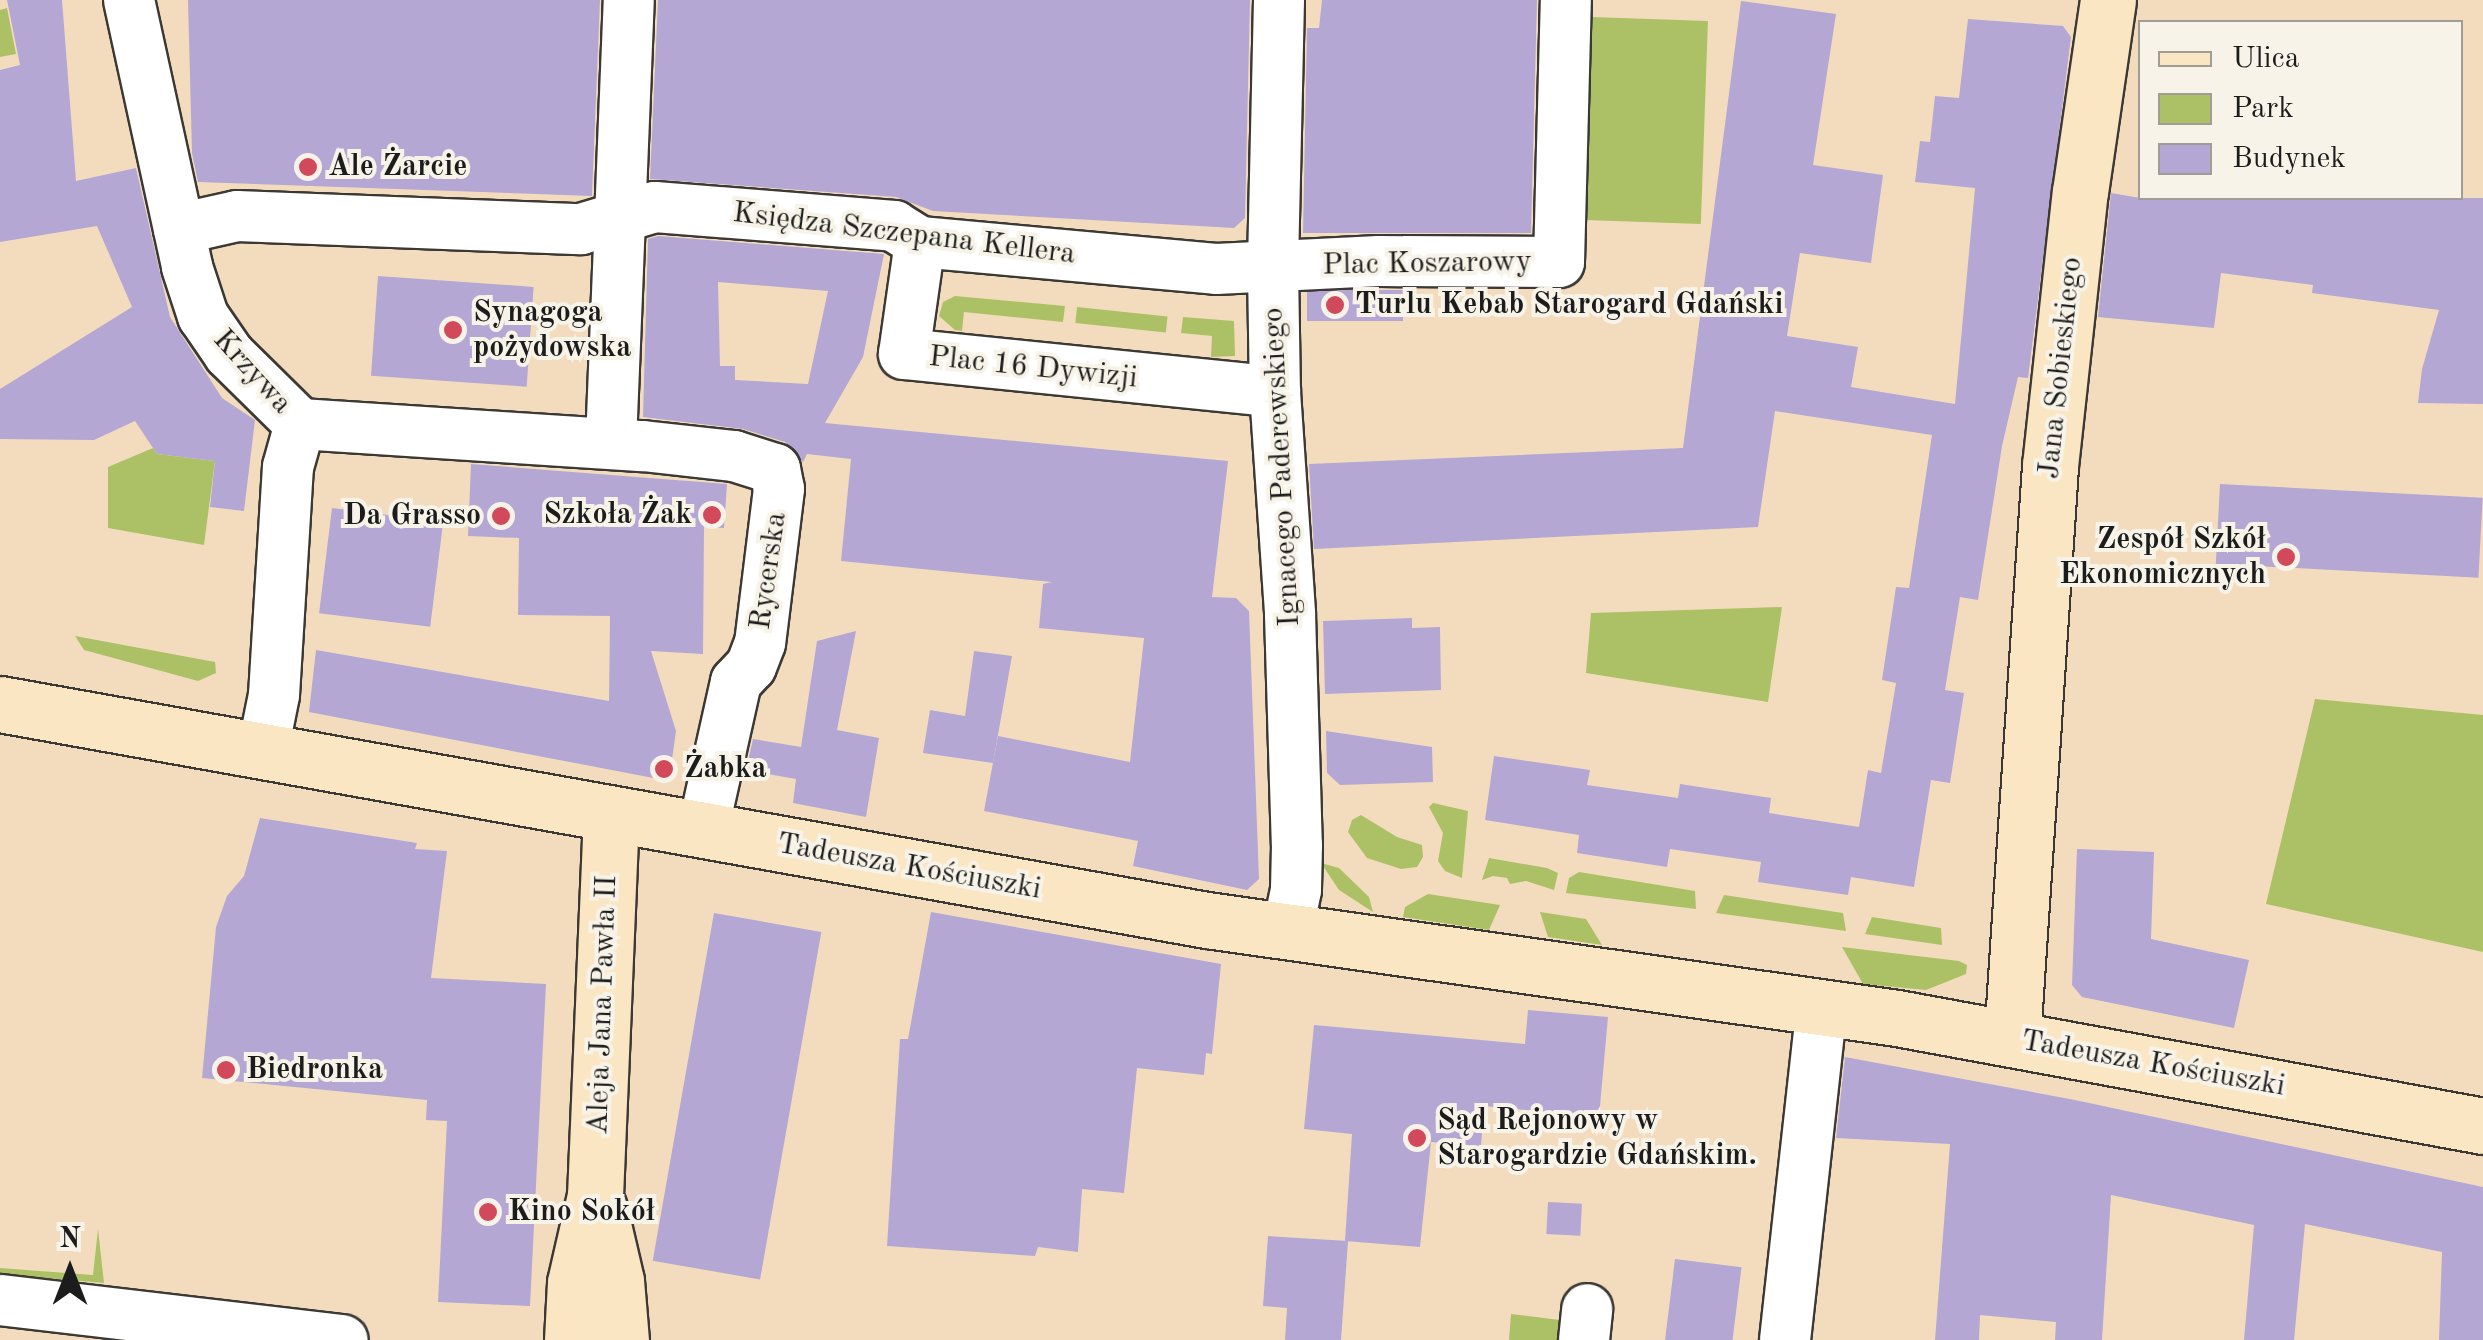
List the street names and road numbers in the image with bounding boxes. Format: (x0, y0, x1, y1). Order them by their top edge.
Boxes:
street label: Księdza Szczepana Kellera (731, 195, 1077, 273)
street label: Plac Koszarowy (1322, 244, 1532, 284)
street label: Jana Sobieskiego (2031, 255, 2091, 481)
street label: Ignacego Paderewskiego (1256, 306, 1308, 628)
street label: Krzywa (205, 322, 299, 422)
street label: Plac 16 Dywizji (927, 339, 1139, 397)
street label: Rycerska (743, 510, 795, 632)
street label: Tadeusza Kościuszki (774, 826, 1044, 908)
street label: Aleja Jana Pawła II (580, 875, 626, 1135)
street label: Tadeusza Kościuszki (2018, 1023, 2288, 1105)

